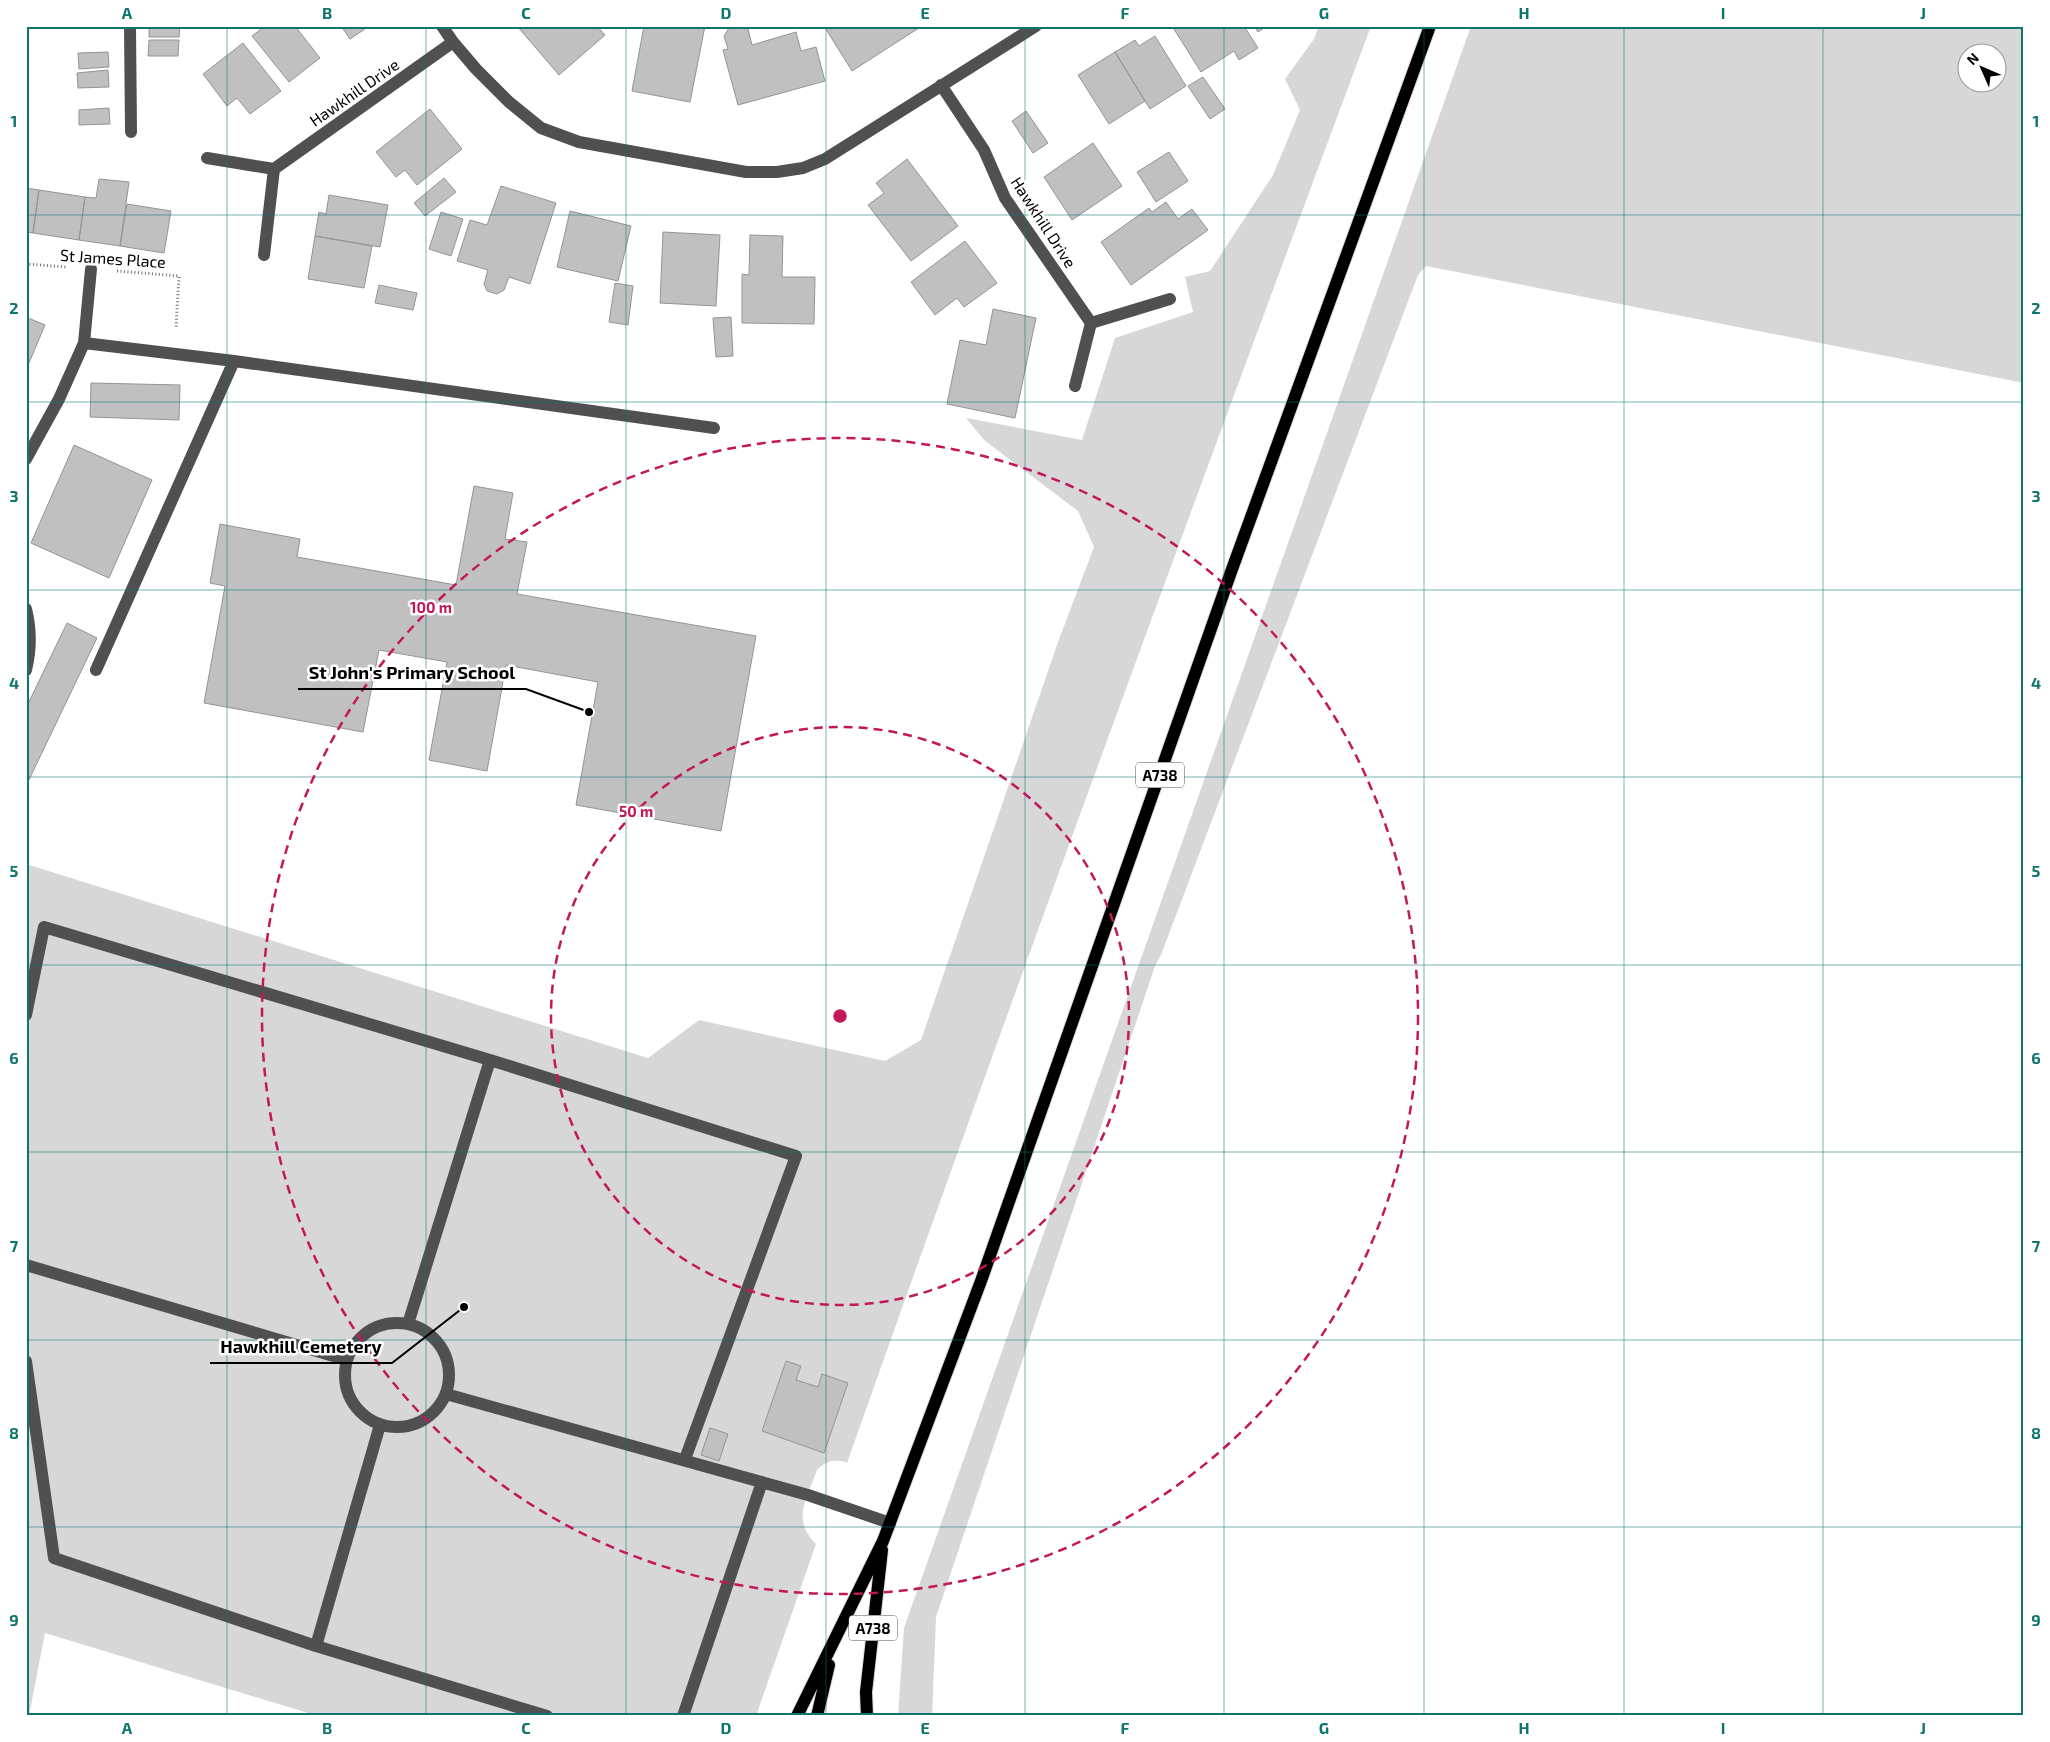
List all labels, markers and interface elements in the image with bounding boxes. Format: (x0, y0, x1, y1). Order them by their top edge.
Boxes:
text: A (122, 3, 133, 22)
text: B (322, 3, 332, 22)
text: C (521, 3, 531, 22)
text: D (721, 3, 732, 22)
text: E (920, 3, 930, 22)
text: F (1121, 3, 1130, 22)
text: G (1319, 3, 1329, 22)
text: H (1518, 3, 1530, 22)
text: I (1721, 3, 1725, 22)
text: J (1920, 3, 1926, 22)
north arrow (1958, 42, 2008, 92)
text: N (1963, 49, 1982, 68)
street label: Hawkhill Drive (306, 54, 402, 130)
text: 1 (11, 111, 17, 130)
text: 1 (2033, 111, 2039, 130)
street label: Hawkhill Drive (1008, 173, 1080, 271)
street label: St James Place (59, 245, 167, 271)
text: 2 (9, 298, 19, 317)
text: 2 (2031, 298, 2041, 317)
text: 3 (9, 486, 19, 505)
text: 3 (2031, 486, 2041, 505)
text: 100 m (410, 598, 452, 616)
callout: St John's Primary School (298, 656, 526, 689)
text: St John's Primary School (309, 661, 515, 683)
text: 4 (9, 673, 19, 692)
text: 4 (2031, 673, 2041, 692)
road number: A738 (1136, 762, 1184, 788)
text: 50 m (619, 802, 653, 820)
text: 5 (10, 861, 19, 880)
text: 5 (2032, 861, 2041, 880)
centre of rings (831, 1007, 849, 1025)
text: 6 (9, 1048, 19, 1067)
text: 6 (2031, 1048, 2041, 1067)
text: 7 (10, 1236, 19, 1255)
text: 7 (2032, 1236, 2041, 1255)
callout: Hawkhill Cemetery (210, 1330, 392, 1363)
text: Hawkhill Cemetery (220, 1335, 382, 1357)
text: 8 (9, 1423, 19, 1442)
text: 8 (2031, 1423, 2041, 1442)
text: 9 (9, 1610, 19, 1629)
text: 9 (2031, 1610, 2041, 1629)
road number: A738 (849, 1616, 897, 1640)
text: A (122, 1718, 133, 1737)
text: B (322, 1718, 332, 1737)
text: C (521, 1718, 531, 1737)
text: D (721, 1718, 732, 1737)
text: E (920, 1718, 930, 1737)
text: F (1121, 1718, 1130, 1737)
text: G (1319, 1718, 1329, 1737)
text: H (1518, 1718, 1530, 1737)
text: I (1721, 1718, 1725, 1737)
text: J (1920, 1718, 1926, 1737)

